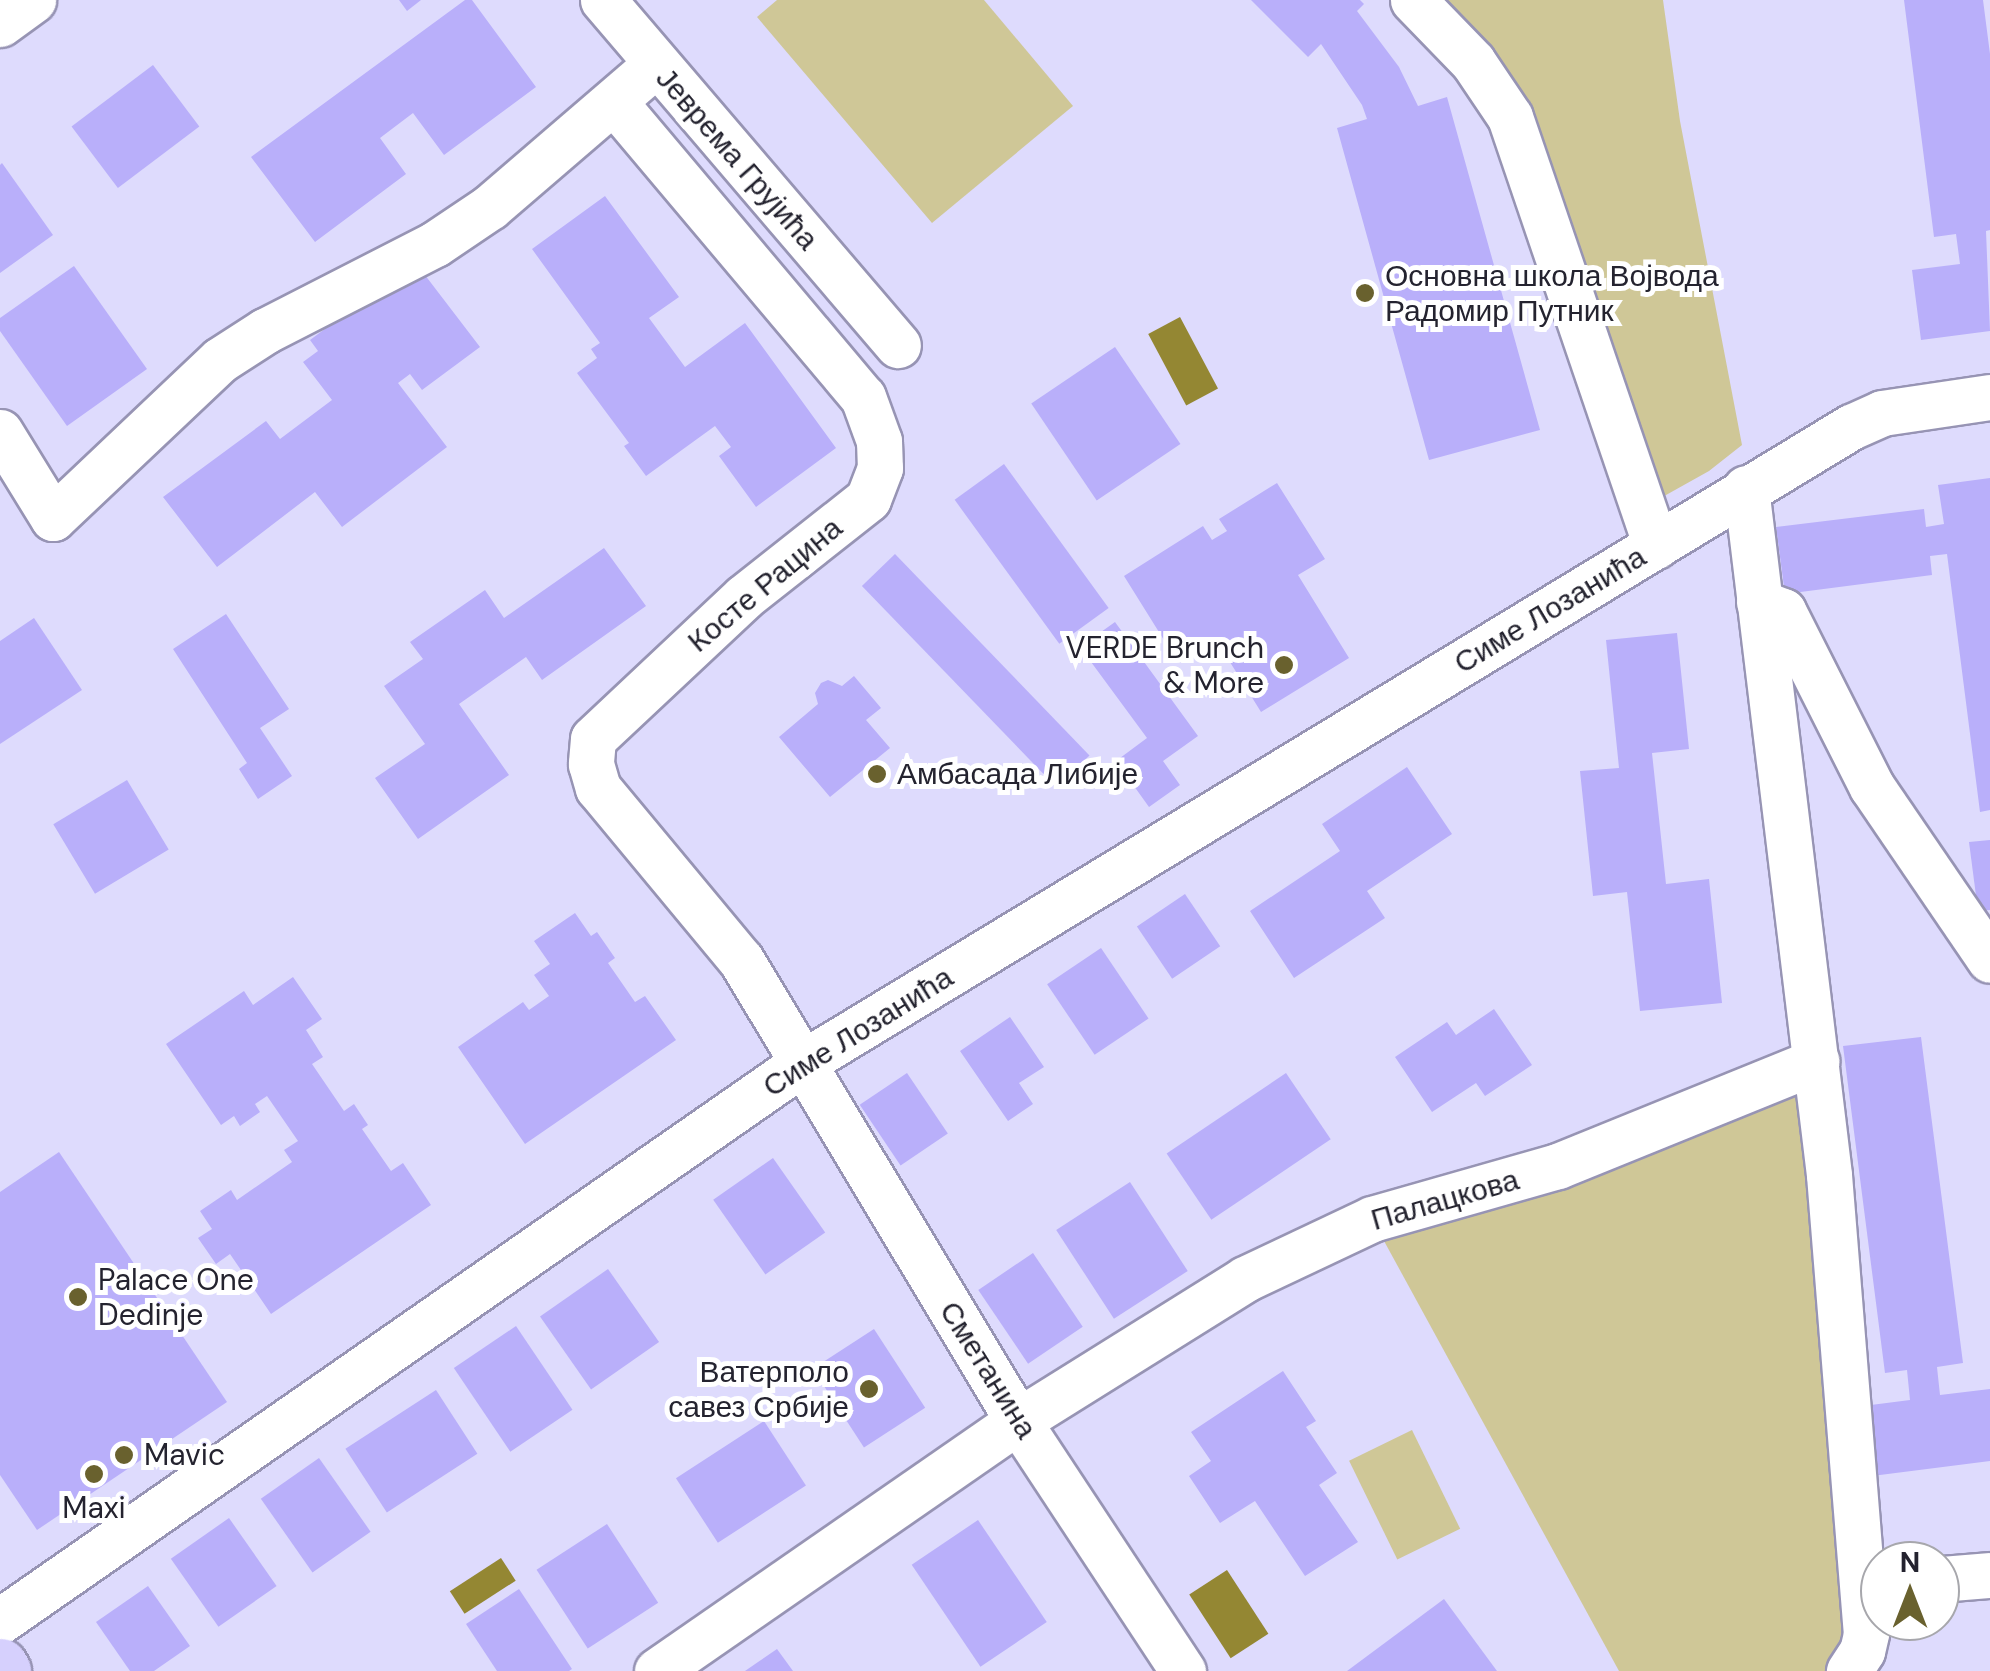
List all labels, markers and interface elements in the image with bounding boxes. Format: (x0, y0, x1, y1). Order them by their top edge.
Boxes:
street label: Јеврема Грујића (648, 61, 826, 257)
place label: Основна школа Војвода Радомир Путник (1385, 258, 1719, 328)
marker: Основна школа Војвода Радомир Путник (1354, 282, 1376, 304)
street label: Косте Рацина (681, 510, 849, 660)
street label: Симе Лозанића (1448, 539, 1652, 681)
place label: VERDE Brunch & More (1066, 630, 1264, 700)
marker: VERDE Brunch & More (1273, 654, 1295, 676)
place label: Амбасада Либије (897, 756, 1138, 792)
marker: Амбасада Либије (866, 763, 888, 785)
street label: Симе Лозанића (756, 959, 960, 1105)
street label: Палацкова (1367, 1162, 1523, 1238)
place label: Palace One Dedinje (98, 1262, 254, 1332)
marker: Palace One Dedinje (67, 1286, 89, 1308)
street label: Сметанина (932, 1295, 1044, 1445)
place label: Ватерполо савез Србије (668, 1354, 849, 1424)
marker: Ватерполо савез Србије (858, 1378, 880, 1400)
place label: Mavic (144, 1437, 225, 1473)
marker: Mavic (113, 1444, 135, 1466)
marker: Maxi (83, 1463, 105, 1485)
place label: Maxi (62, 1490, 126, 1526)
north arrow (1860, 1541, 1960, 1641)
text: N (1900, 1544, 1920, 1581)

